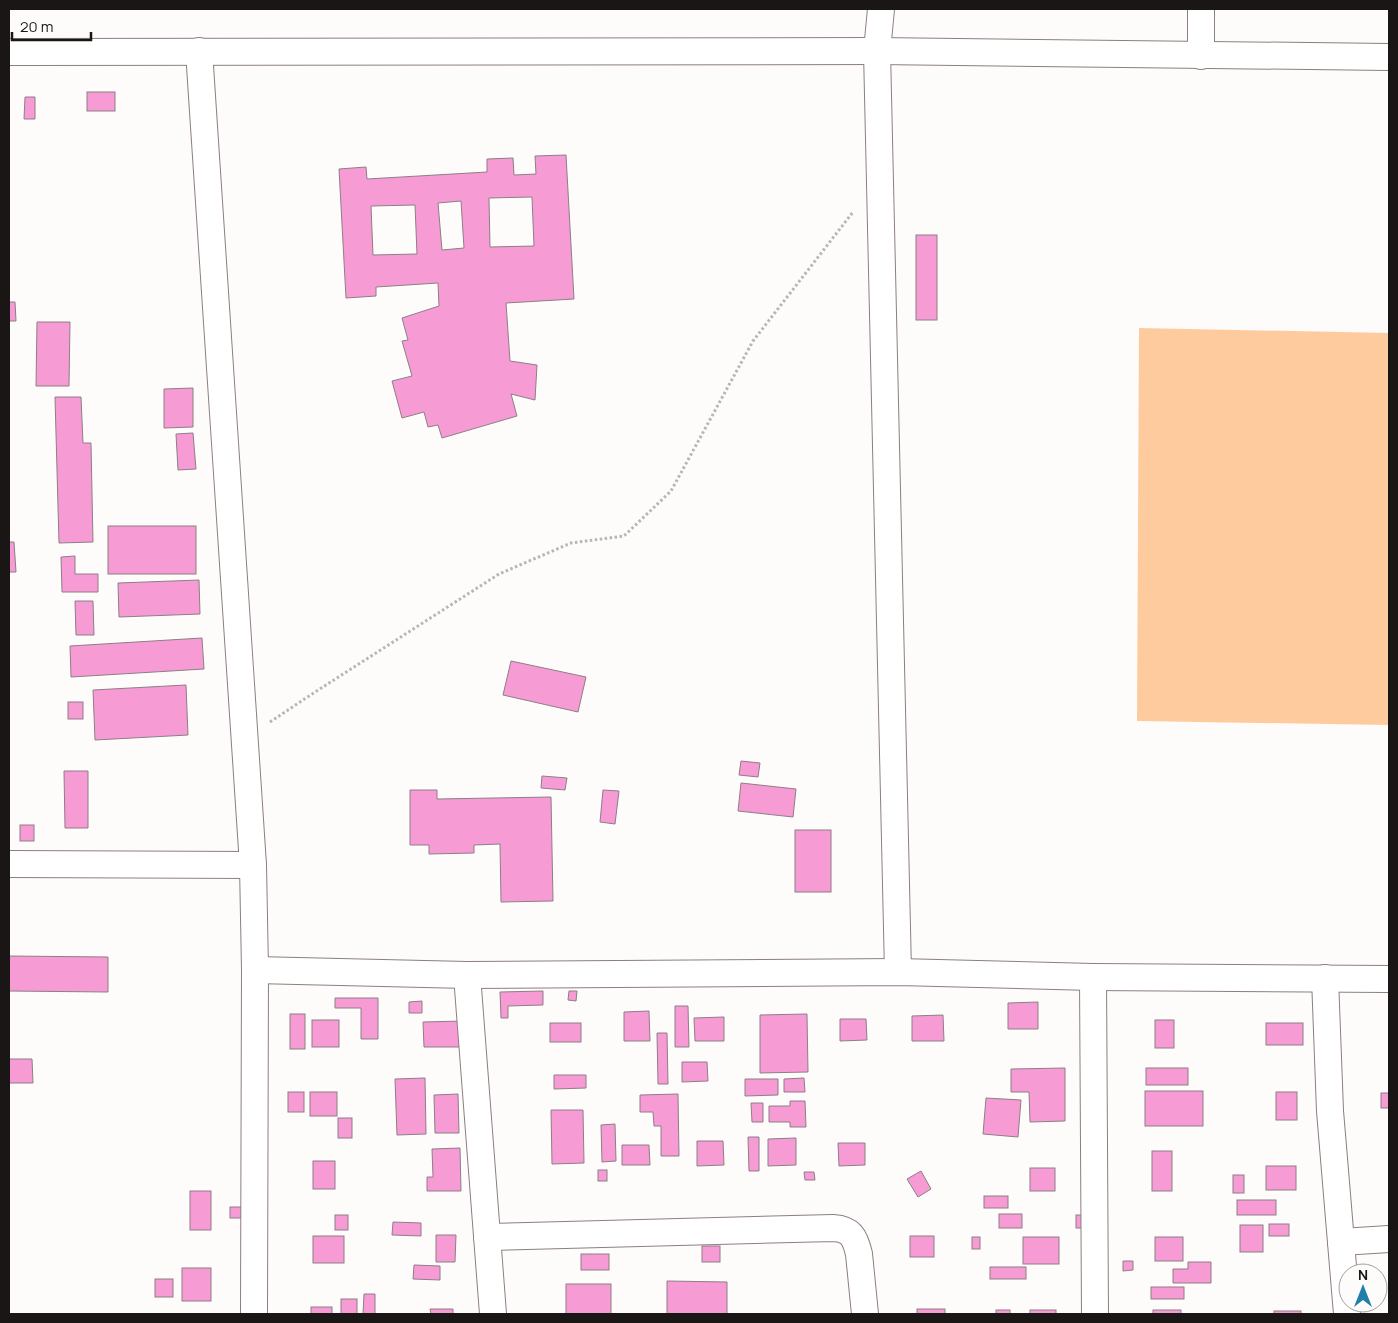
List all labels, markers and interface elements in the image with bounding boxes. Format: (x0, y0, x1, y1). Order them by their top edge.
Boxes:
scale bar (12, 10, 91, 42)
text: 20 m (20, 16, 53, 37)
north arrow (1338, 1263, 1388, 1313)
text: N (1358, 1265, 1368, 1284)

